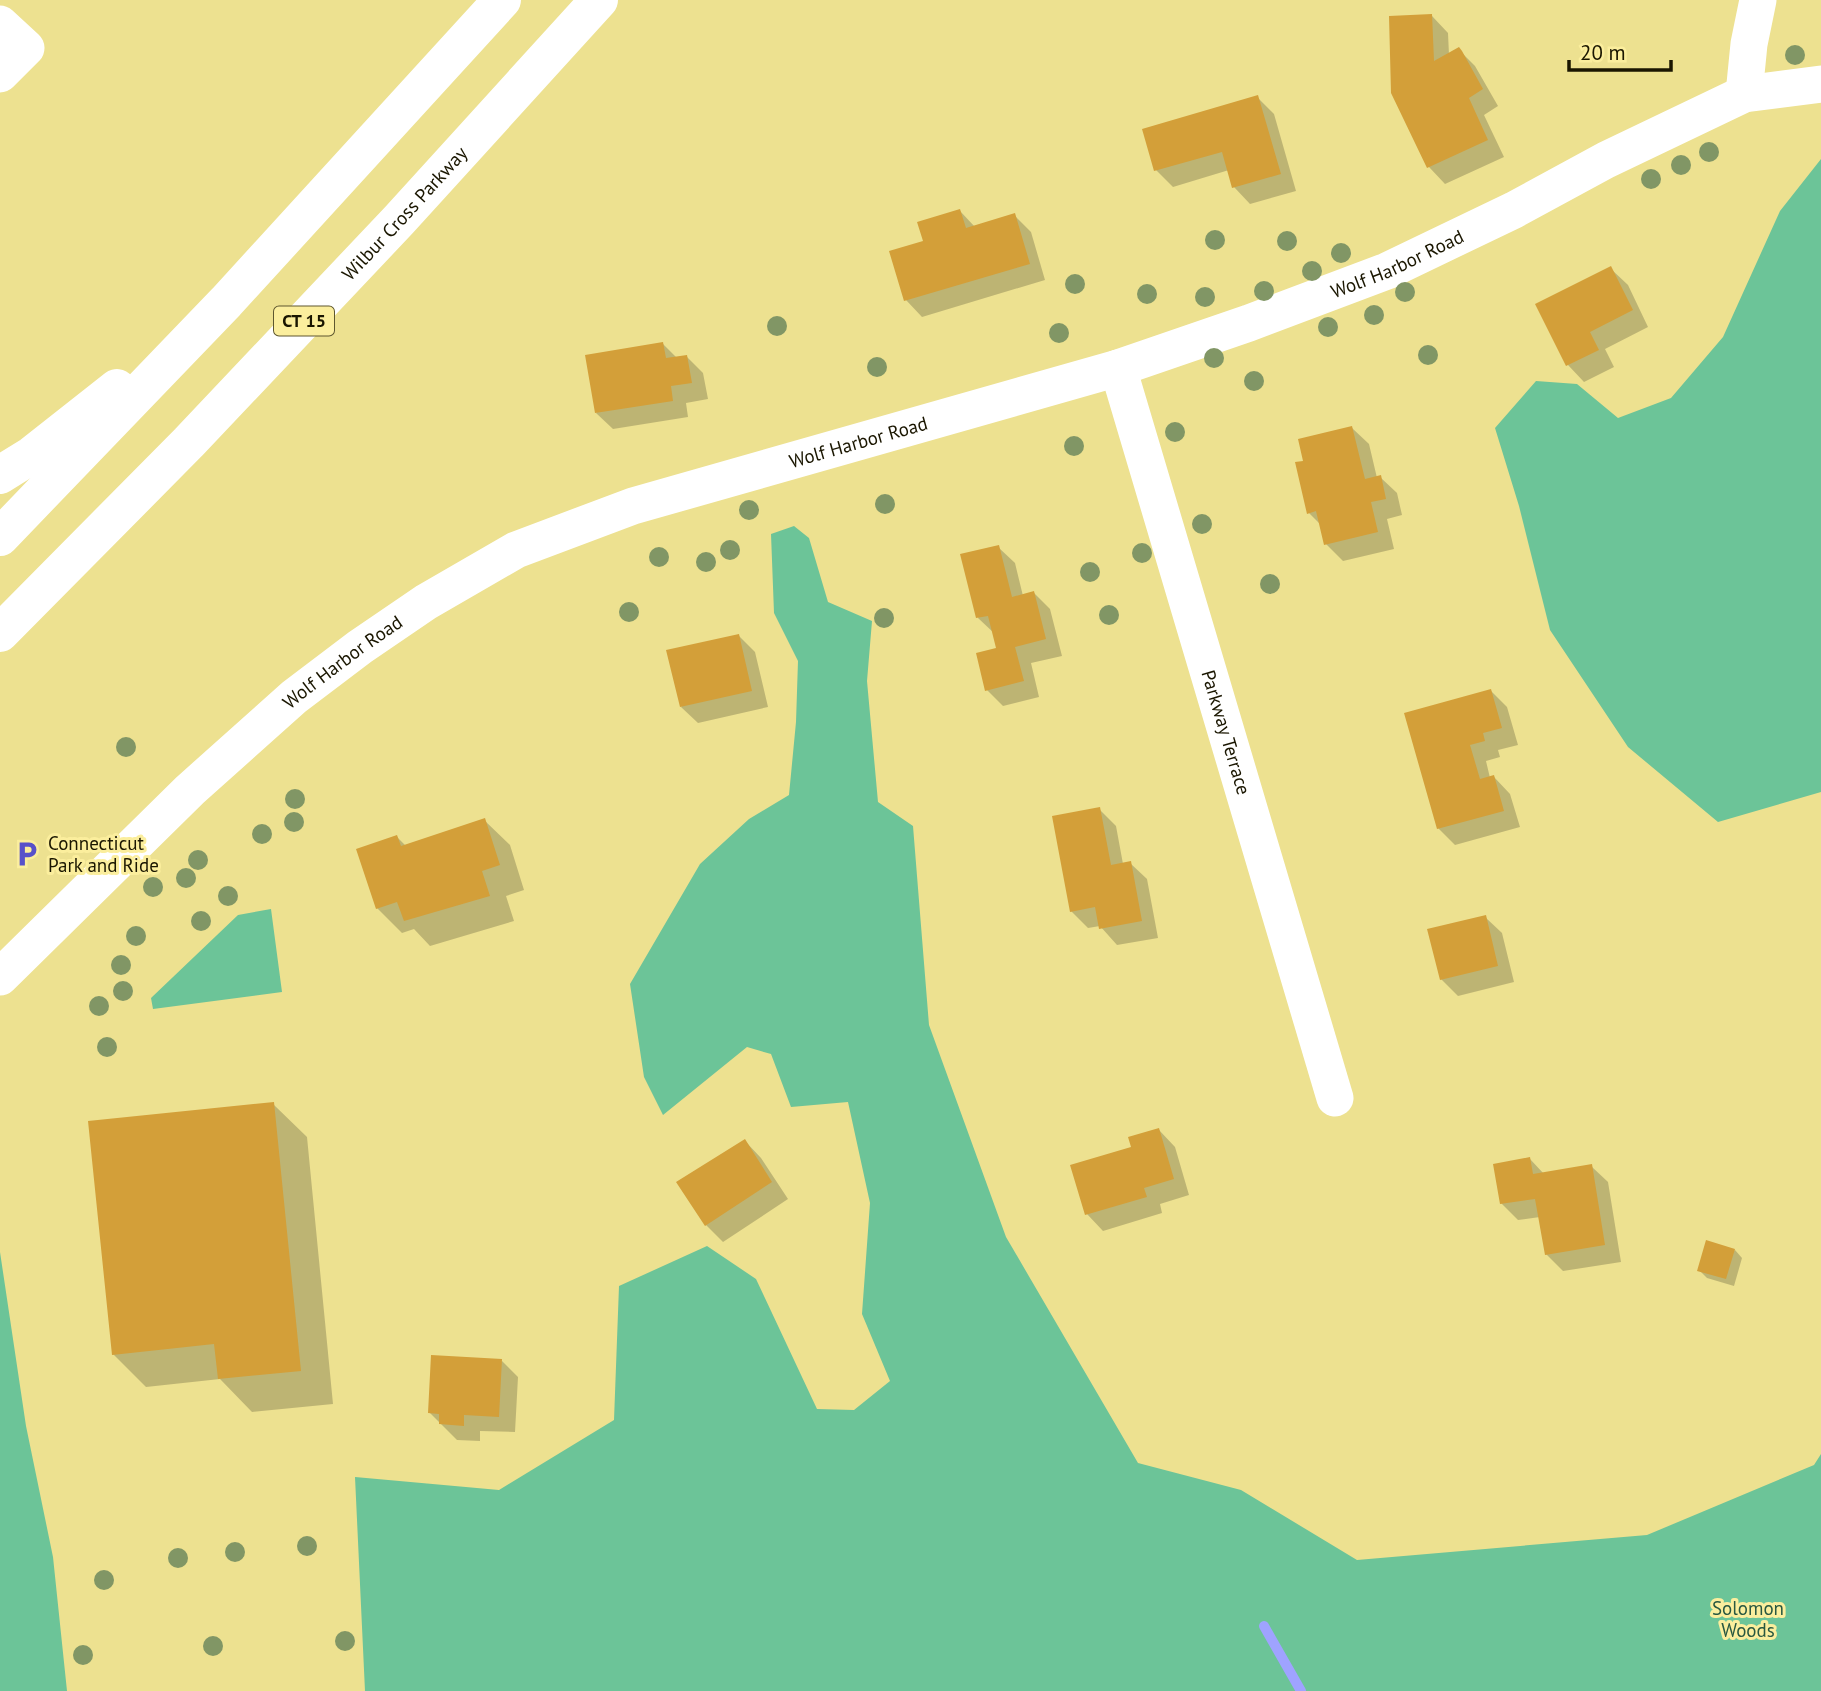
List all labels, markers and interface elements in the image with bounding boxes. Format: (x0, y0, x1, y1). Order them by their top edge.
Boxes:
scale bar (1569, 28, 1671, 72)
text: 20 m (1580, 39, 1626, 66)
street label: Wilbur Cross Parkway (336, 141, 472, 285)
street label: Wolf Harbor Road (1327, 224, 1467, 303)
road number: CT 15 (274, 306, 334, 335)
street label: Wolf Harbor Road (786, 411, 930, 473)
street label: Wolf Harbor Road (277, 610, 407, 714)
street label: Parkway Terrace (1196, 667, 1256, 797)
place label: Connecticut Park and Ride (48, 831, 159, 877)
parking icon: Connecticut Park and Ride (12, 839, 42, 869)
park label: Solomon Woods (1712, 1596, 1784, 1642)

